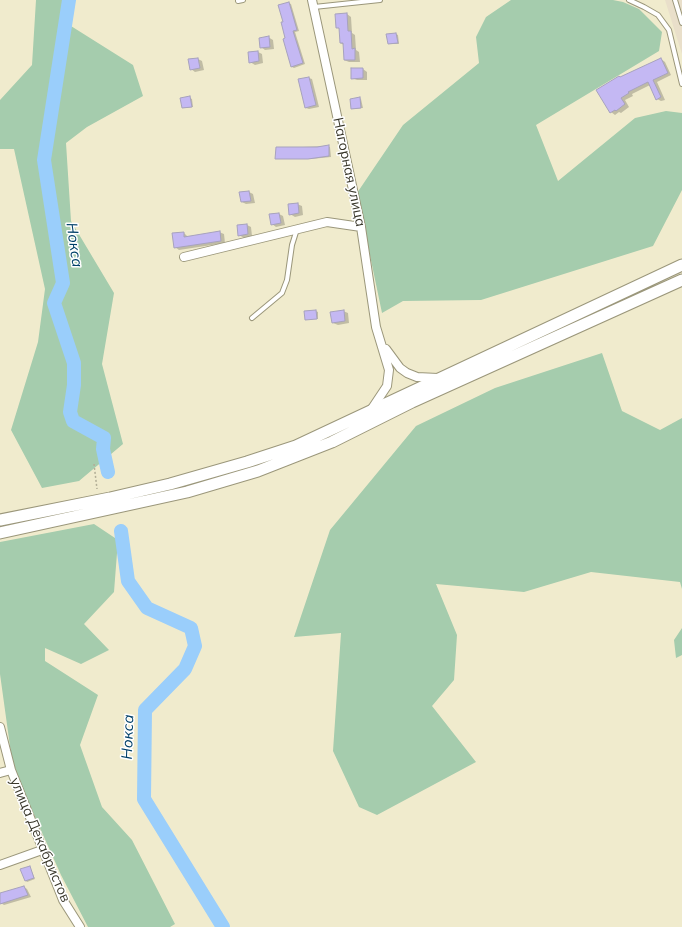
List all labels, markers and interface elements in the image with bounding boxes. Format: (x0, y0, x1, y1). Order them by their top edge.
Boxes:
street label: Нагорная улица (329, 116, 369, 228)
water label: Нокса (62, 221, 86, 269)
water label: Нокса (118, 714, 138, 760)
street label: улица Декабристов (6, 775, 74, 905)

